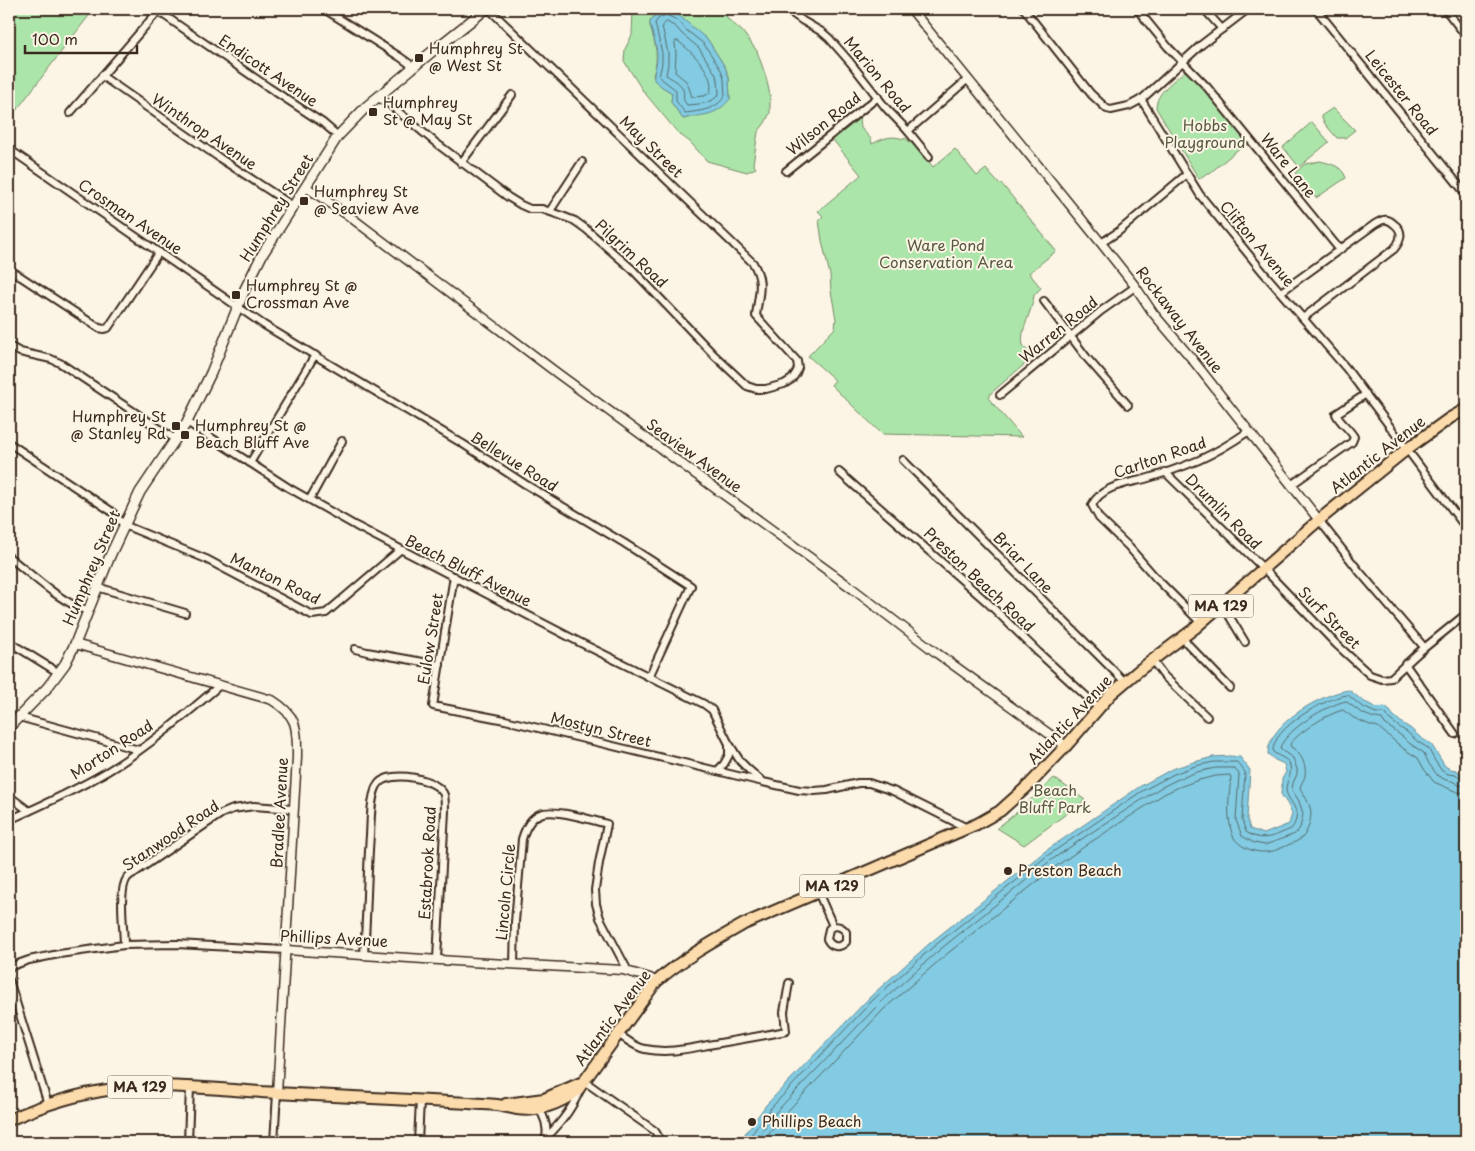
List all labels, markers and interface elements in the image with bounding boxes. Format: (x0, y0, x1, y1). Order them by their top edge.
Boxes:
scale bar (25, 22, 138, 54)
text: 100 m (32, 27, 78, 50)
street label: Endicott Avenue (215, 28, 323, 112)
street label: Marion Road (839, 31, 917, 117)
place label: Humphrey St @ West St (429, 36, 523, 76)
street label: Leicester Road (1360, 44, 1444, 140)
marker: Humphrey St @ West St (413, 52, 425, 64)
street label: Wilson Road (781, 86, 865, 160)
street label: Winthrop Avenue (148, 87, 262, 175)
place label: Humphrey St @ May St (383, 90, 472, 130)
marker: Humphrey St @ May St (367, 106, 379, 118)
street label: May Street (615, 110, 689, 182)
park label: Hobbs Playground (1164, 113, 1246, 153)
street label: Ware Lane (1256, 128, 1323, 203)
street label: Humphrey Street (233, 149, 318, 266)
street label: Crosman Avenue (74, 172, 188, 259)
place label: Humphrey St @ Seaview Ave (314, 179, 419, 219)
marker: Humphrey St @ Seaview Ave (298, 195, 310, 207)
street label: Clifton Avenue (1215, 195, 1301, 291)
street label: Pilgrim Road (591, 213, 673, 293)
park label: Ware Pond Conservation Area (879, 233, 1014, 273)
street label: Rockaway Avenue (1131, 261, 1229, 377)
place label: Humphrey St @ Crossman Ave (246, 273, 357, 313)
marker: Humphrey St @ Crossman Ave (230, 289, 242, 301)
street label: Warren Road (1014, 290, 1102, 368)
place label: Humphrey St @ Stanley Rd (71, 404, 166, 444)
street label: Atlantic Avenue (1325, 409, 1429, 498)
street label: Seaview Avenue (642, 412, 748, 497)
place label: Humphrey St @ Beach Bluff Ave (195, 413, 309, 453)
marker: Humphrey St @ Stanley Rd (170, 420, 182, 432)
street label: Bellevue Road (467, 425, 563, 497)
marker: Humphrey St @ Beach Bluff Ave (179, 429, 191, 441)
street label: Carlton Road (1110, 430, 1209, 483)
street label: Drumlin Road (1181, 468, 1267, 554)
street label: Humphrey Street (56, 506, 125, 629)
street label: Preston Beach Road (919, 521, 1041, 637)
street label: Briar Lane (989, 526, 1059, 598)
street label: Beach Bluff Avenue (402, 528, 536, 611)
street label: Manton Road (227, 546, 325, 609)
street label: Surf Street (1294, 580, 1367, 653)
street label: Eulow Street (411, 591, 448, 686)
road number: MA 129 (1188, 594, 1254, 618)
street label: Atlantic Avenue (1021, 669, 1117, 769)
street label: Mostyn Street (549, 705, 654, 752)
street label: Morton Road (65, 713, 157, 784)
street label: Bradlee Avenue (264, 757, 293, 869)
park label: Beach Bluff Park (1019, 778, 1091, 818)
street label: Stanwood Road (117, 794, 223, 876)
street label: Estabrook Road (412, 805, 441, 920)
street label: Lincoln Circle (489, 843, 520, 941)
place label: Preston Beach (1018, 858, 1122, 881)
marker: Preston Beach (1002, 865, 1014, 877)
road number: MA 129 (800, 874, 864, 898)
street label: Phillips Avenue (280, 923, 389, 952)
street label: Atlantic Avenue (568, 964, 656, 1070)
road number: MA 129 (108, 1076, 172, 1098)
place label: Phillips Beach (762, 1109, 862, 1132)
marker: Phillips Beach (746, 1116, 758, 1128)

